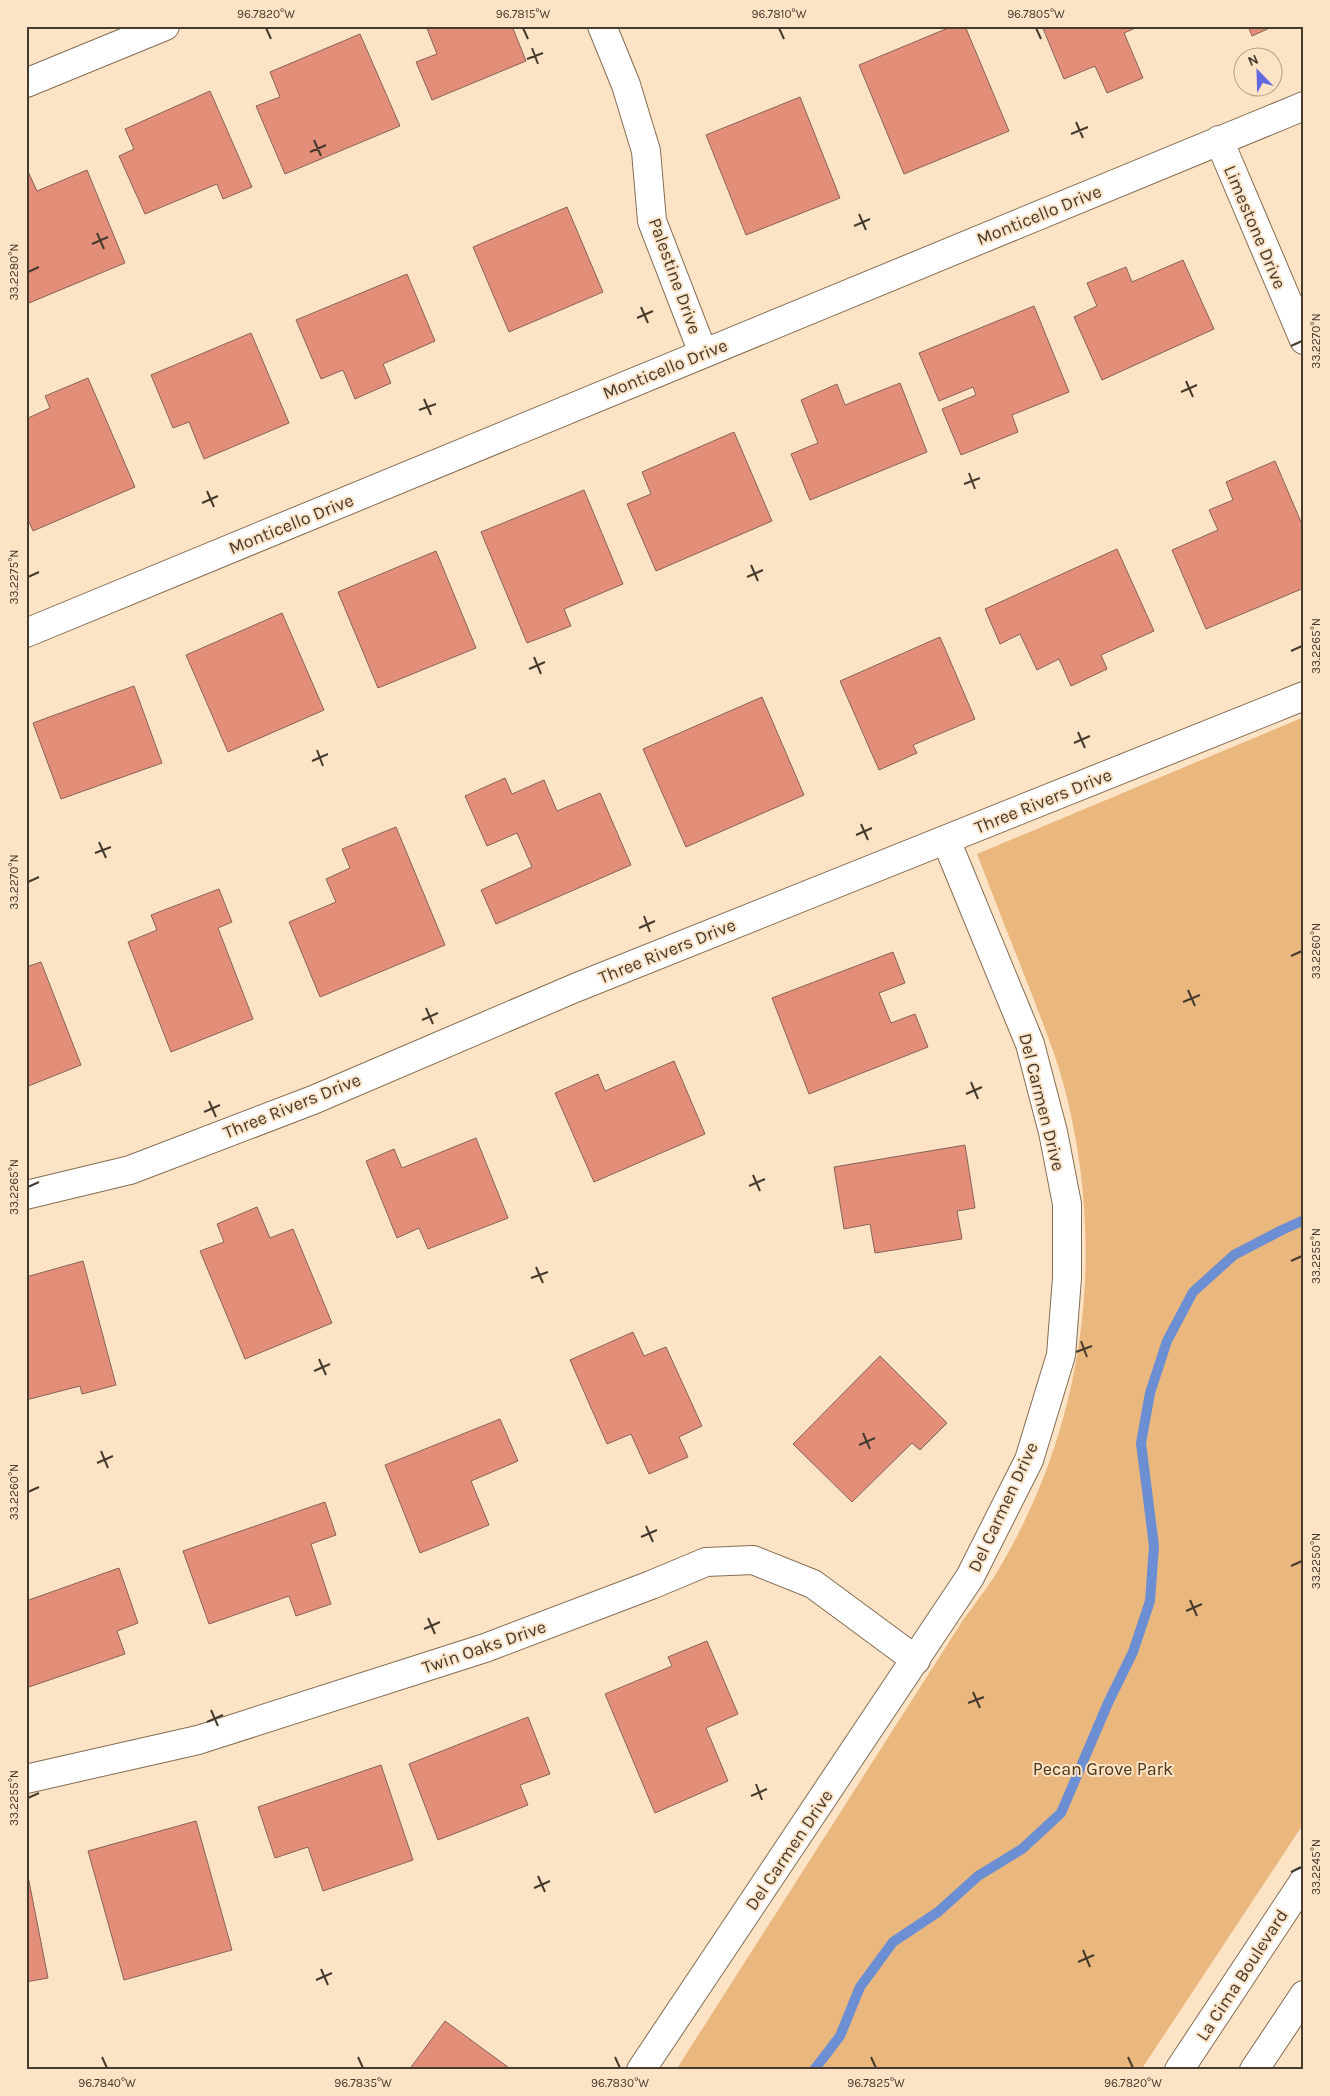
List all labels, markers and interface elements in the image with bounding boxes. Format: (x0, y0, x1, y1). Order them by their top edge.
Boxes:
text: 96.7820°W (237, 7, 295, 21)
text: 96.7815°W (496, 7, 551, 21)
text: 96.7810°W (752, 7, 807, 21)
text: 96.7805°W (1007, 7, 1065, 21)
north arrow (1232, 48, 1282, 98)
text: N (1245, 51, 1261, 70)
street label: Limestone Drive (1219, 162, 1291, 292)
street label: Monticello Drive (973, 180, 1105, 250)
street label: Palestine Drive (644, 215, 706, 337)
text: 33.2280°N (7, 243, 21, 301)
text: 33.2270°N (1309, 313, 1323, 369)
street label: Monticello Drive (599, 334, 731, 404)
street label: Monticello Drive (225, 489, 357, 559)
text: 33.2275°N (7, 550, 21, 604)
text: 33.2265°N (1309, 618, 1323, 674)
street label: Three Rivers Drive (971, 763, 1115, 839)
text: 33.2270°N (7, 854, 21, 910)
street label: Three Rivers Drive (595, 913, 739, 989)
text: 33.2260°N (1309, 923, 1323, 979)
street label: Del Carmen Drive (1014, 1031, 1070, 1173)
street label: Three Rivers Drive (220, 1068, 364, 1144)
text: 33.2265°N (7, 1159, 21, 1215)
text: 33.2255°N (1309, 1228, 1323, 1284)
street label: Del Carmen Drive (963, 1438, 1043, 1576)
text: 33.2260°N (7, 1464, 21, 1520)
text: 33.2250°N (1309, 1533, 1323, 1589)
street label: Twin Oaks Drive (419, 1616, 549, 1678)
park label: Pecan Grove Park (1033, 1758, 1173, 1780)
text: 33.2255°N (7, 1770, 21, 1826)
street label: Del Carmen Drive (740, 1785, 838, 1915)
text: 33.2245°N (1309, 1839, 1323, 1895)
street label: La Cima Boulevard (1191, 1905, 1293, 2045)
text: 96.7840°W (78, 2076, 136, 2090)
text: 96.7835°W (334, 2076, 392, 2090)
text: 96.7830°W (591, 2076, 649, 2090)
text: 96.7825°W (847, 2076, 905, 2090)
text: 96.7820°W (1104, 2076, 1162, 2090)

